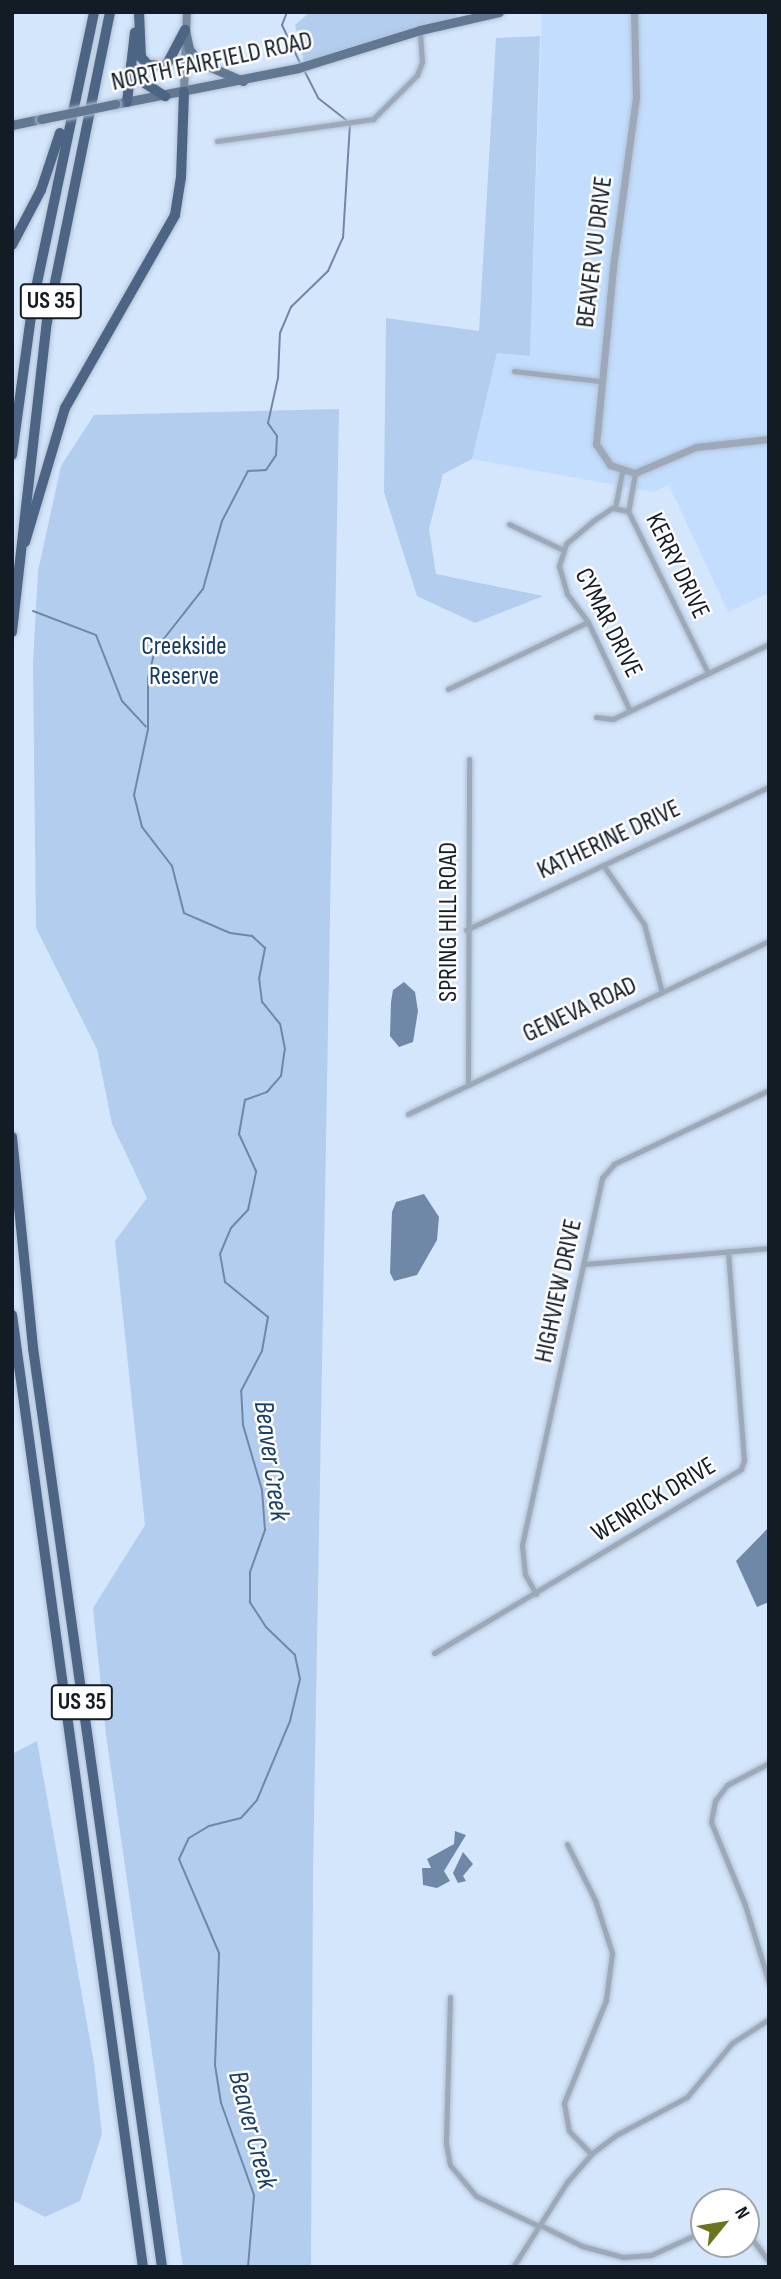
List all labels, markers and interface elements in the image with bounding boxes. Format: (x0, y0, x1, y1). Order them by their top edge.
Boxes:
street label: NORTH FAIRFIELD ROAD (109, 25, 315, 99)
street label: BEAVER VU DRIVE (570, 175, 620, 329)
road number: US 35 (20, 280, 82, 322)
street label: KERRY DRIVE (638, 508, 716, 624)
street label: CYMAR DRIVE (567, 563, 649, 683)
park label: Creekside Reserve (141, 631, 227, 692)
street label: KATHERINE DRIVE (533, 793, 685, 887)
street label: SPRING HILL ROAD (433, 842, 465, 1002)
street label: GENEVA ROAD (518, 970, 642, 1050)
street label: HIGHVIEW DRIVE (529, 1216, 589, 1366)
water label: Beaver Creek (246, 1399, 296, 1523)
street label: WENRICK DRIVE (586, 1451, 722, 1549)
road number: US 35 (50, 1682, 114, 1722)
water label: Beaver Creek (220, 2067, 284, 2193)
north arrow (690, 2188, 760, 2258)
text: N (729, 2203, 754, 2223)

